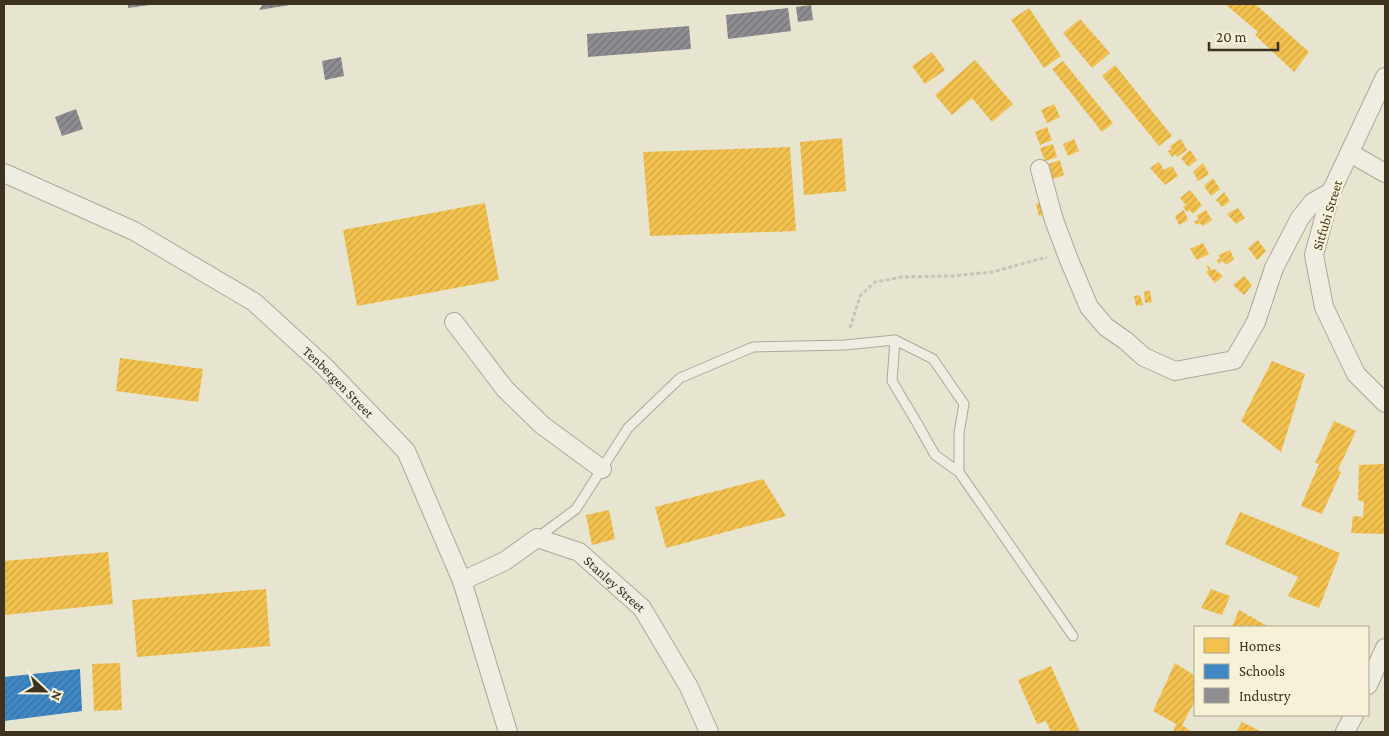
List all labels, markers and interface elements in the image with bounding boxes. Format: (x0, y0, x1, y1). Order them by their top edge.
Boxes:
scale bar (1209, 20, 1278, 52)
text: 20 m (1216, 29, 1247, 45)
street label: Sitfubi Street (1309, 178, 1345, 252)
street label: Tenbergen Street (299, 343, 378, 421)
street label: Stanley Street (581, 552, 649, 616)
legend (1194, 626, 1369, 716)
text: Homes (1239, 638, 1281, 654)
text: Schools (1239, 663, 1285, 679)
north arrow (20, 666, 70, 716)
text: N (48, 688, 66, 704)
text: Industry (1239, 688, 1291, 705)

